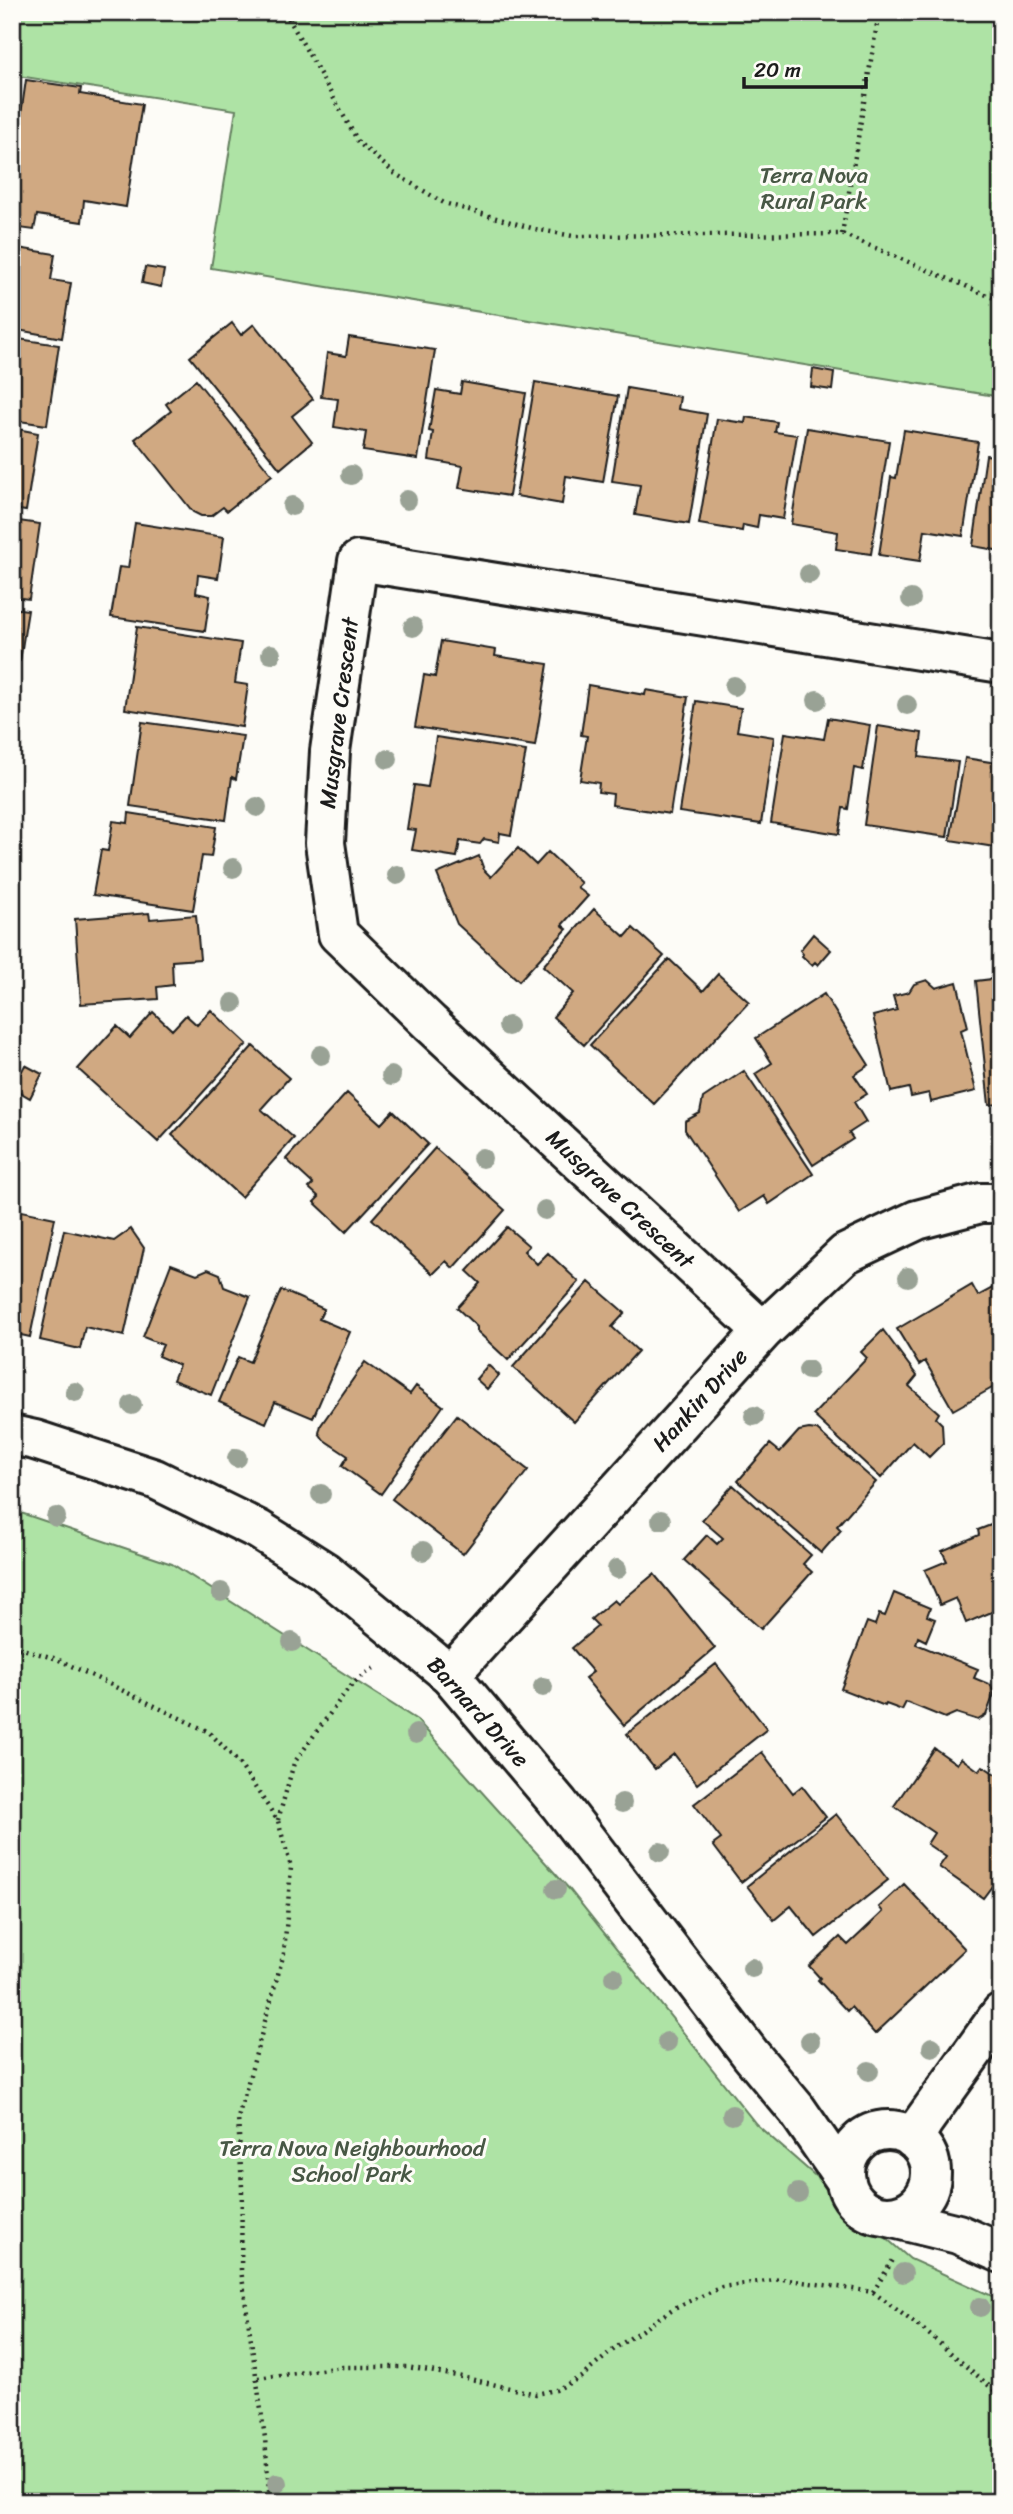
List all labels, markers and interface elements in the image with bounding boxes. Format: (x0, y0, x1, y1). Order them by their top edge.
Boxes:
scale bar (744, 46, 866, 90)
text: 20 m (754, 51, 801, 89)
park label: Terra Nova Rural Park (760, 155, 868, 222)
street label: Musgrave Crescent (307, 613, 371, 811)
street label: Musgrave Crescent (536, 1119, 705, 1281)
street label: Hankin Drive (642, 1338, 759, 1462)
street label: Barnard Drive (416, 1647, 540, 1778)
park label: Terra Nova Neighbourhood School Park (219, 2128, 487, 2195)

